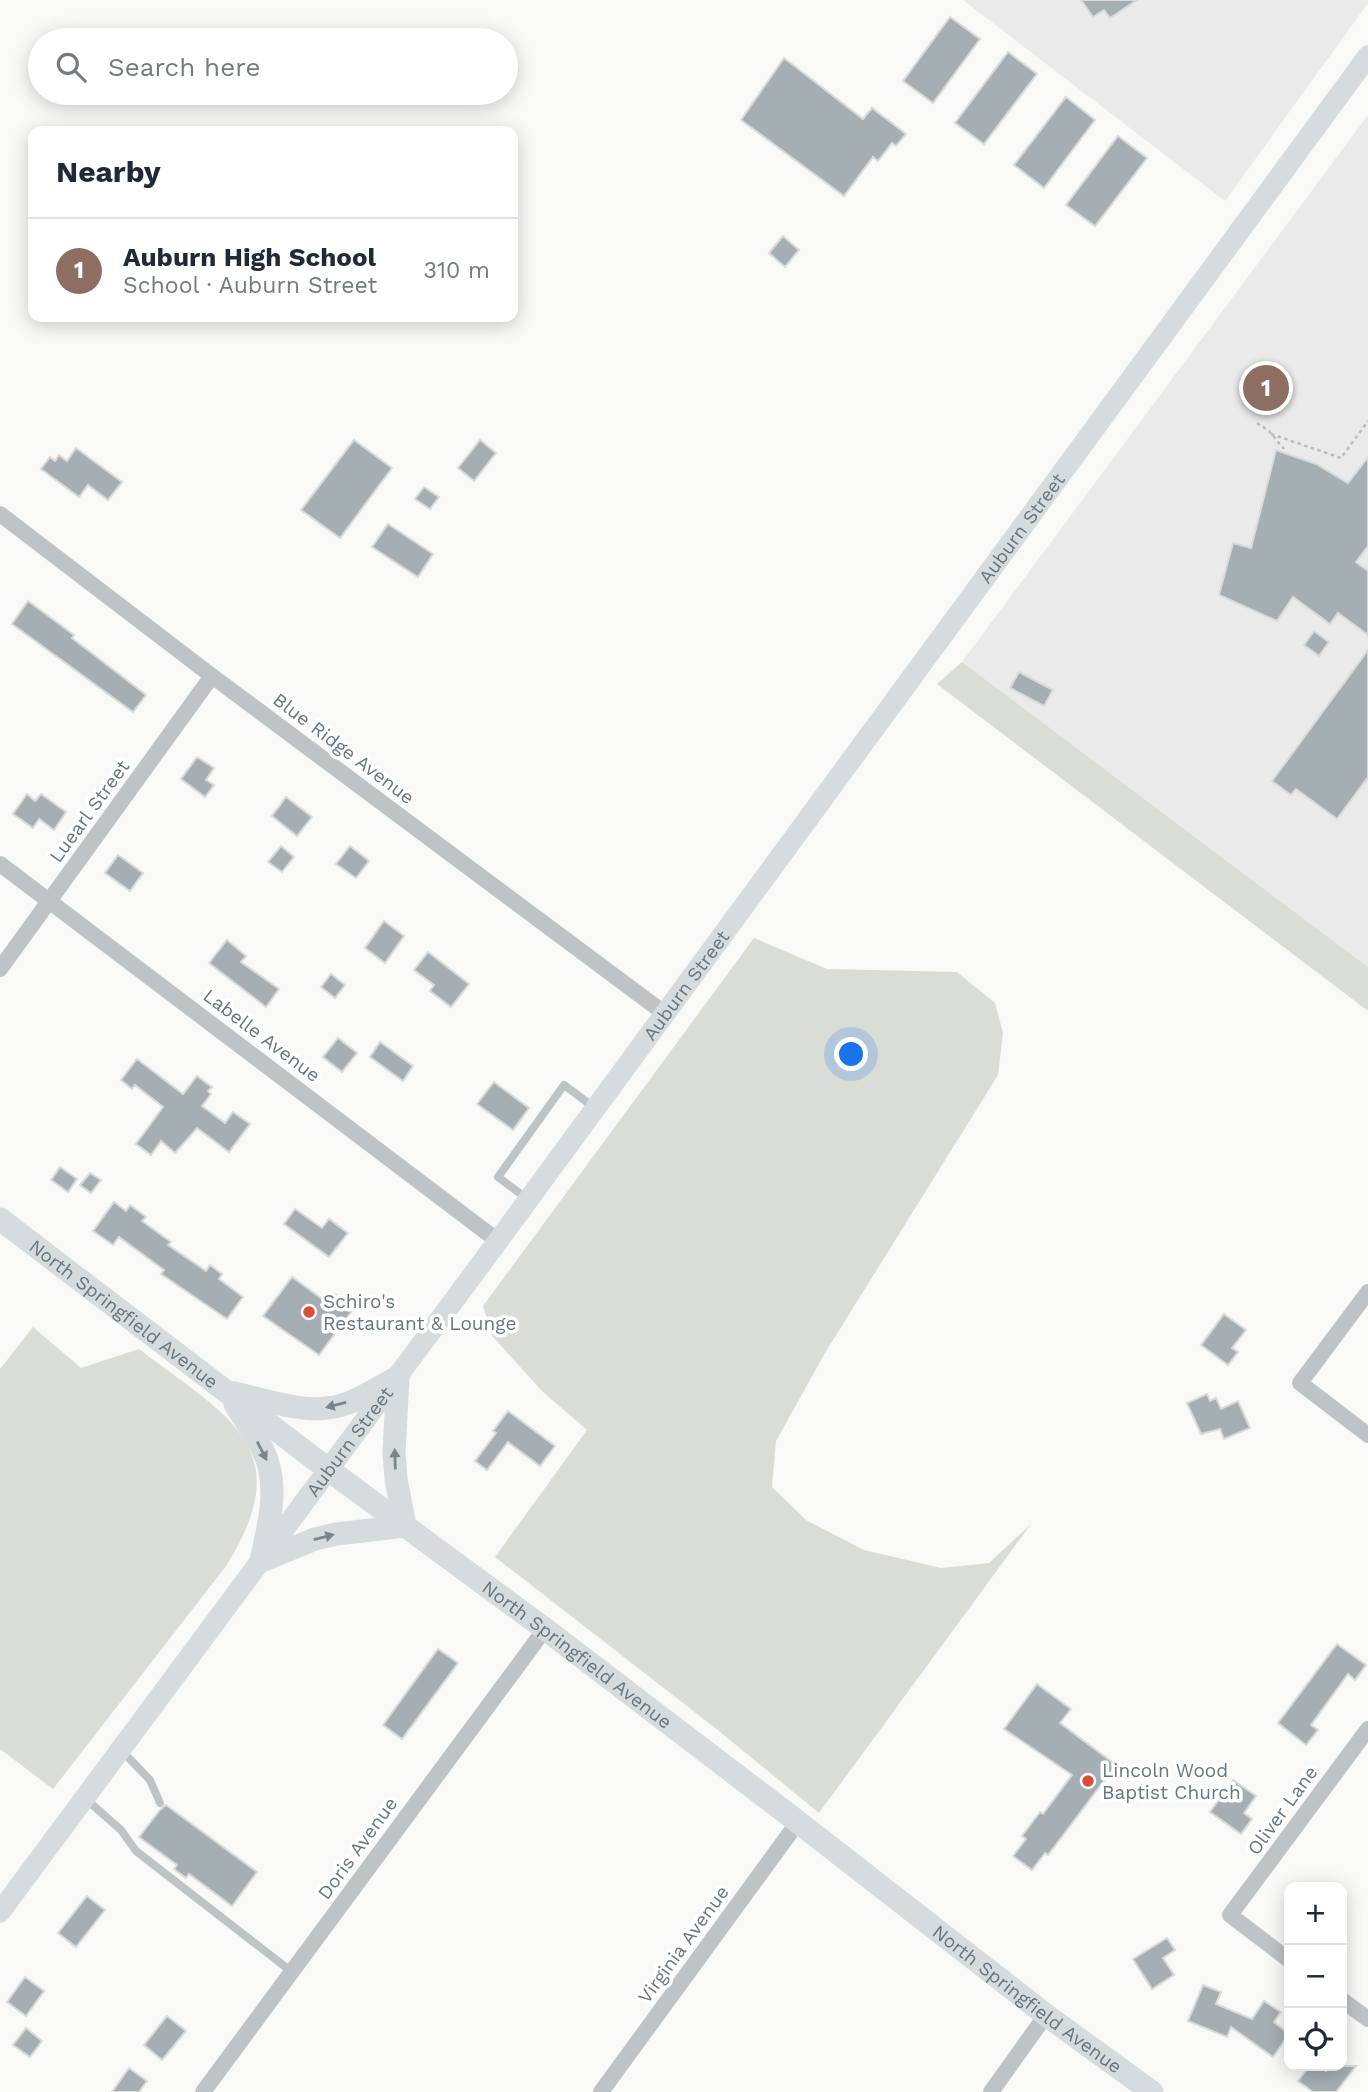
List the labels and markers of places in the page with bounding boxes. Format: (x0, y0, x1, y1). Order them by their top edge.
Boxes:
pin: 1 (1243, 362, 1289, 414)
place label: Schiro's Restaurant & Lounge (323, 1290, 516, 1335)
marker: Schiro's Restaurant & Lounge (301, 1304, 317, 1320)
place label: Lincoln Wood Baptist Church (1102, 1759, 1241, 1804)
marker: Lincoln Wood Baptist Church (1080, 1773, 1096, 1789)

